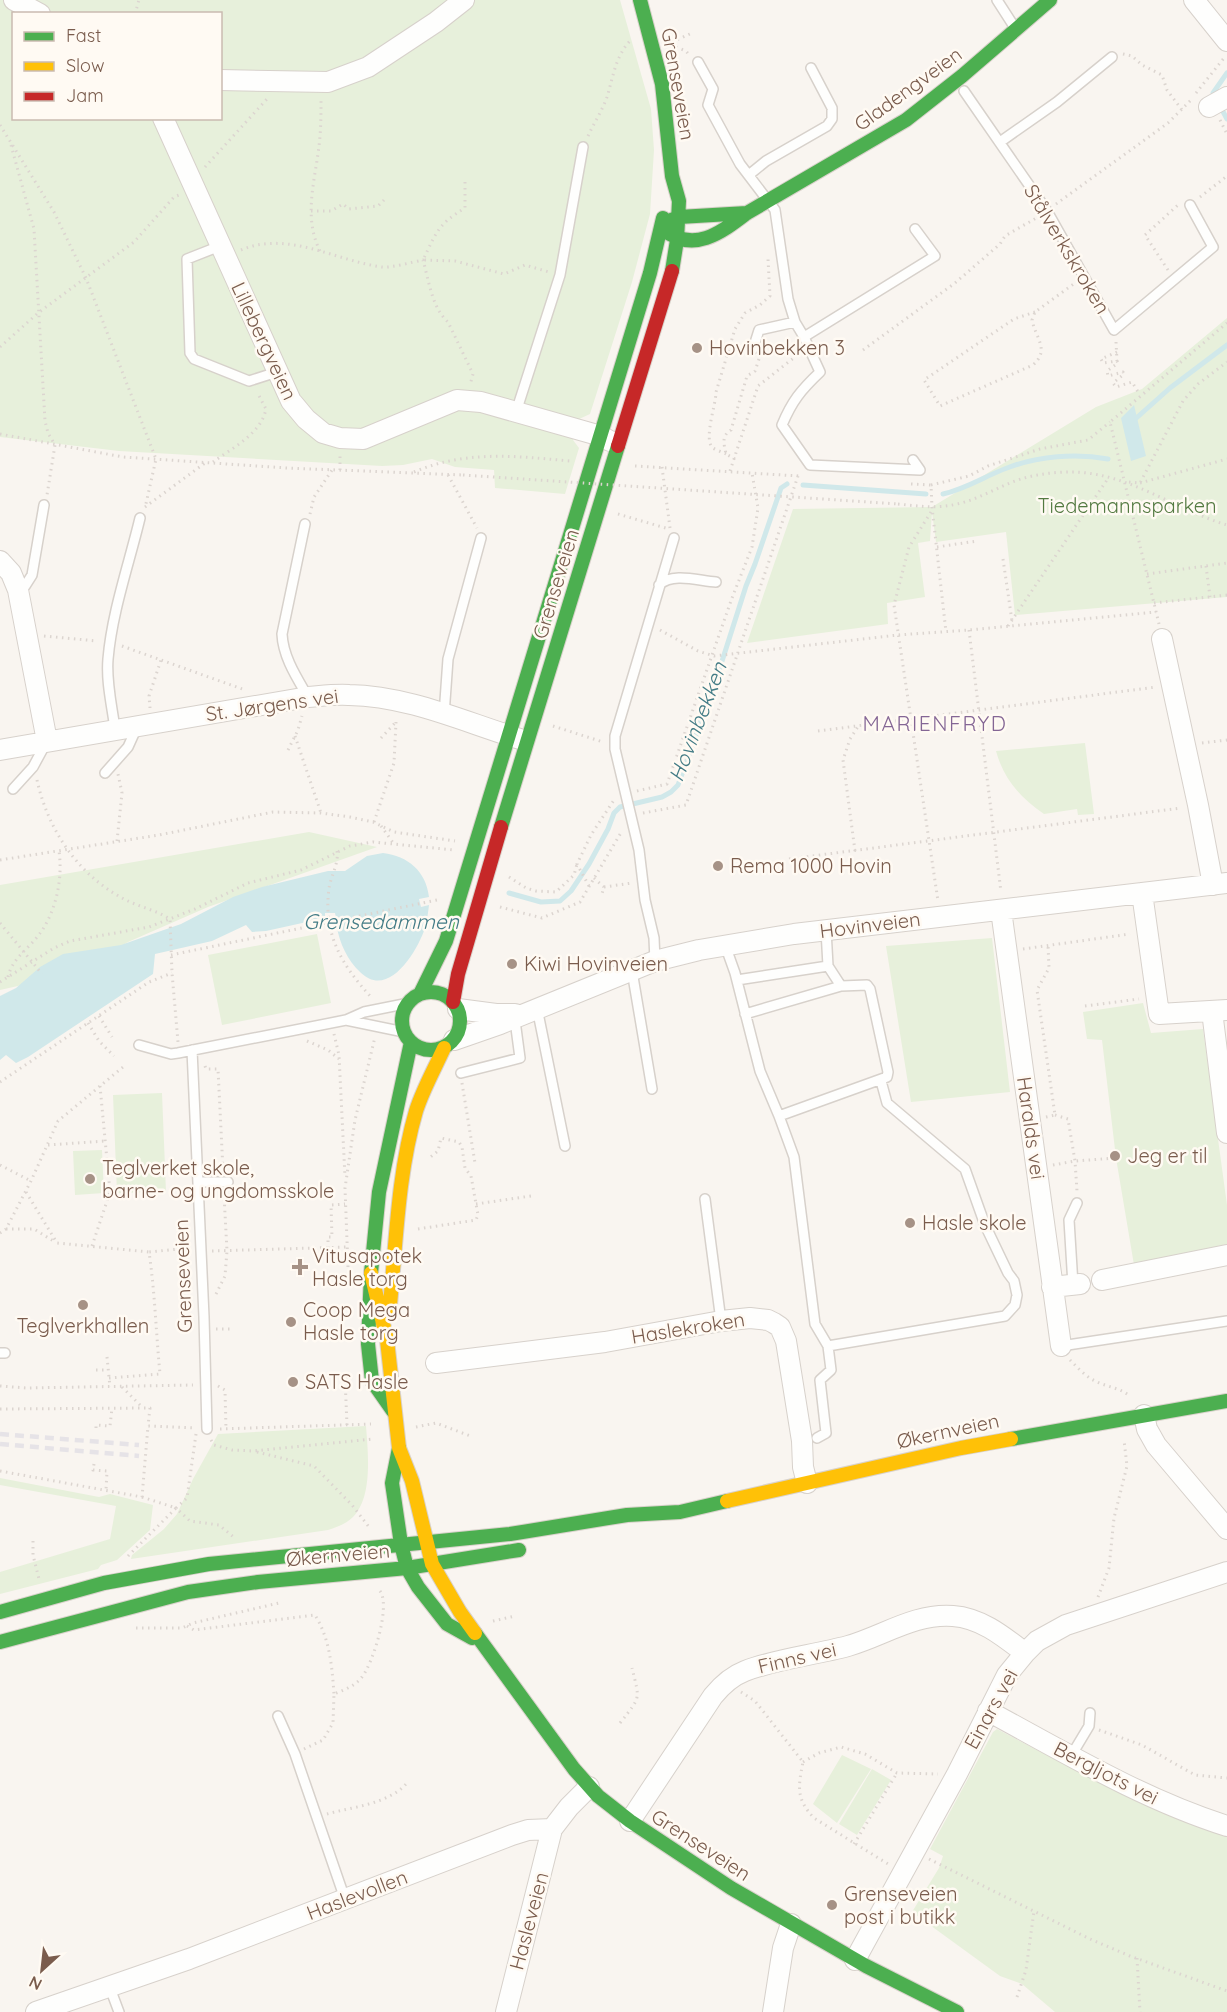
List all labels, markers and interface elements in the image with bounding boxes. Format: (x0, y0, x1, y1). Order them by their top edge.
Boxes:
legend (12, 12, 222, 120)
text: Fast (66, 24, 101, 47)
street label: Grenseveien (656, 26, 701, 142)
street label: Gladengveien (849, 41, 966, 136)
text: Slow (66, 54, 104, 77)
text: Jam (66, 84, 104, 107)
street label: Stålverkskroken (1019, 179, 1116, 318)
street label: Lillebergveien (226, 278, 303, 404)
place label: Hovinbekken 3 (709, 335, 845, 360)
marker: Hovinbekken 3 (690, 341, 704, 355)
park label: Tiedemannsparken (1038, 493, 1217, 518)
street label: Grenseveien (527, 526, 584, 642)
water label: Hovinbekken (662, 657, 732, 785)
street label: St. Jørgens vei (204, 683, 340, 726)
district label: MARIENFRYD (863, 710, 1007, 736)
place label: Rema 1000 Hovin (730, 853, 892, 878)
marker: Rema 1000 Hovin (711, 859, 725, 873)
street label: Hovinveien (818, 906, 922, 943)
water label: Grensedammen (303, 908, 460, 934)
place label: Kiwi Hovinveien (524, 951, 668, 976)
marker: Kiwi Hovinveien (505, 957, 519, 971)
street label: Haralds vei (1012, 1075, 1051, 1181)
place label: Jeg er til (1127, 1143, 1208, 1168)
marker: Jeg er til (1108, 1149, 1122, 1163)
place label: Teglverket skole, barne- og ungdomsskole (102, 1155, 334, 1203)
marker: Teglverket skole, barne- og ungdomsskole (83, 1172, 97, 1186)
place label: Hasle skole (922, 1210, 1026, 1235)
marker: Hasle skole (903, 1216, 917, 1230)
street label: Grenseveien (168, 1219, 197, 1333)
place label: Vitusapotek Hasle torg (312, 1243, 422, 1291)
marker: Vitusapotek Hasle torg (293, 1260, 307, 1274)
place label: Coop Mega Hasle torg (303, 1297, 410, 1345)
marker: Teglverkhallen (76, 1298, 90, 1312)
street label: Haslekroken (629, 1306, 747, 1349)
place label: Teglverkhallen (17, 1313, 149, 1338)
marker: Coop Mega Hasle torg (284, 1315, 298, 1329)
place label: SATS Hasle (305, 1369, 409, 1394)
marker: SATS Hasle (286, 1375, 300, 1389)
street label: Økernveien (894, 1407, 1001, 1454)
street label: Økernveien (285, 1538, 391, 1571)
street label: Finns vei (755, 1636, 838, 1679)
street label: Einars vei (958, 1664, 1023, 1753)
street label: Bergljots vei (1050, 1736, 1163, 1810)
street label: Grenseveien (647, 1803, 756, 1886)
street label: Haslevollen (303, 1864, 411, 1925)
street label: Hasleveien (503, 1869, 554, 1973)
place label: Grenseveien post i butikk (844, 1881, 958, 1929)
marker: Grenseveien post i butikk (825, 1898, 839, 1912)
north arrow (12, 1940, 72, 2000)
text: N (25, 1972, 45, 1995)

